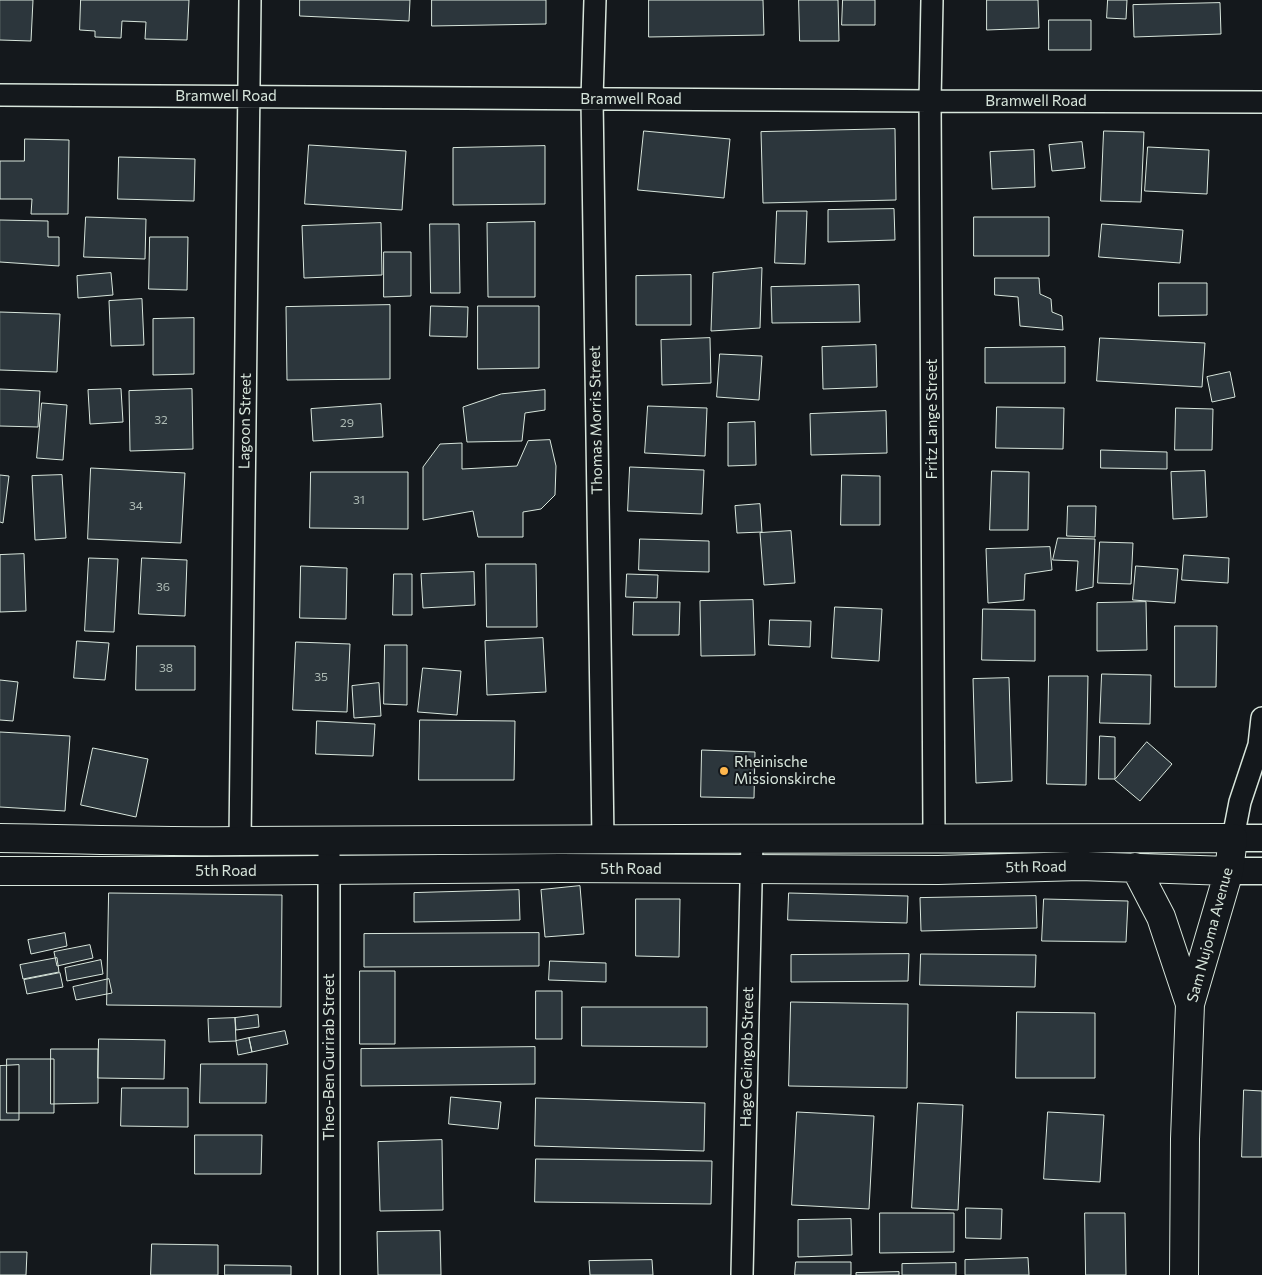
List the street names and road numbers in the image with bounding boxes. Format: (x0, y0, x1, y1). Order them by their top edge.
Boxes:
street label: Bramwell Road (175, 87, 277, 105)
street label: Bramwell Road (580, 90, 682, 108)
street label: Bramwell Road (985, 92, 1087, 110)
street label: Thomas Morris Street (586, 345, 606, 495)
street label: Fritz Lange Street (923, 359, 941, 479)
street label: Lagoon Street (235, 373, 255, 469)
street label: 5th Road (1005, 857, 1067, 877)
street label: 5th Road (600, 860, 662, 878)
street label: 5th Road (195, 862, 257, 880)
street label: Sam Nujoma Avenue (1183, 866, 1237, 1004)
street label: Theo-Ben Gurirab Street (320, 973, 338, 1141)
street label: Hage Geingob Street (737, 987, 757, 1127)

